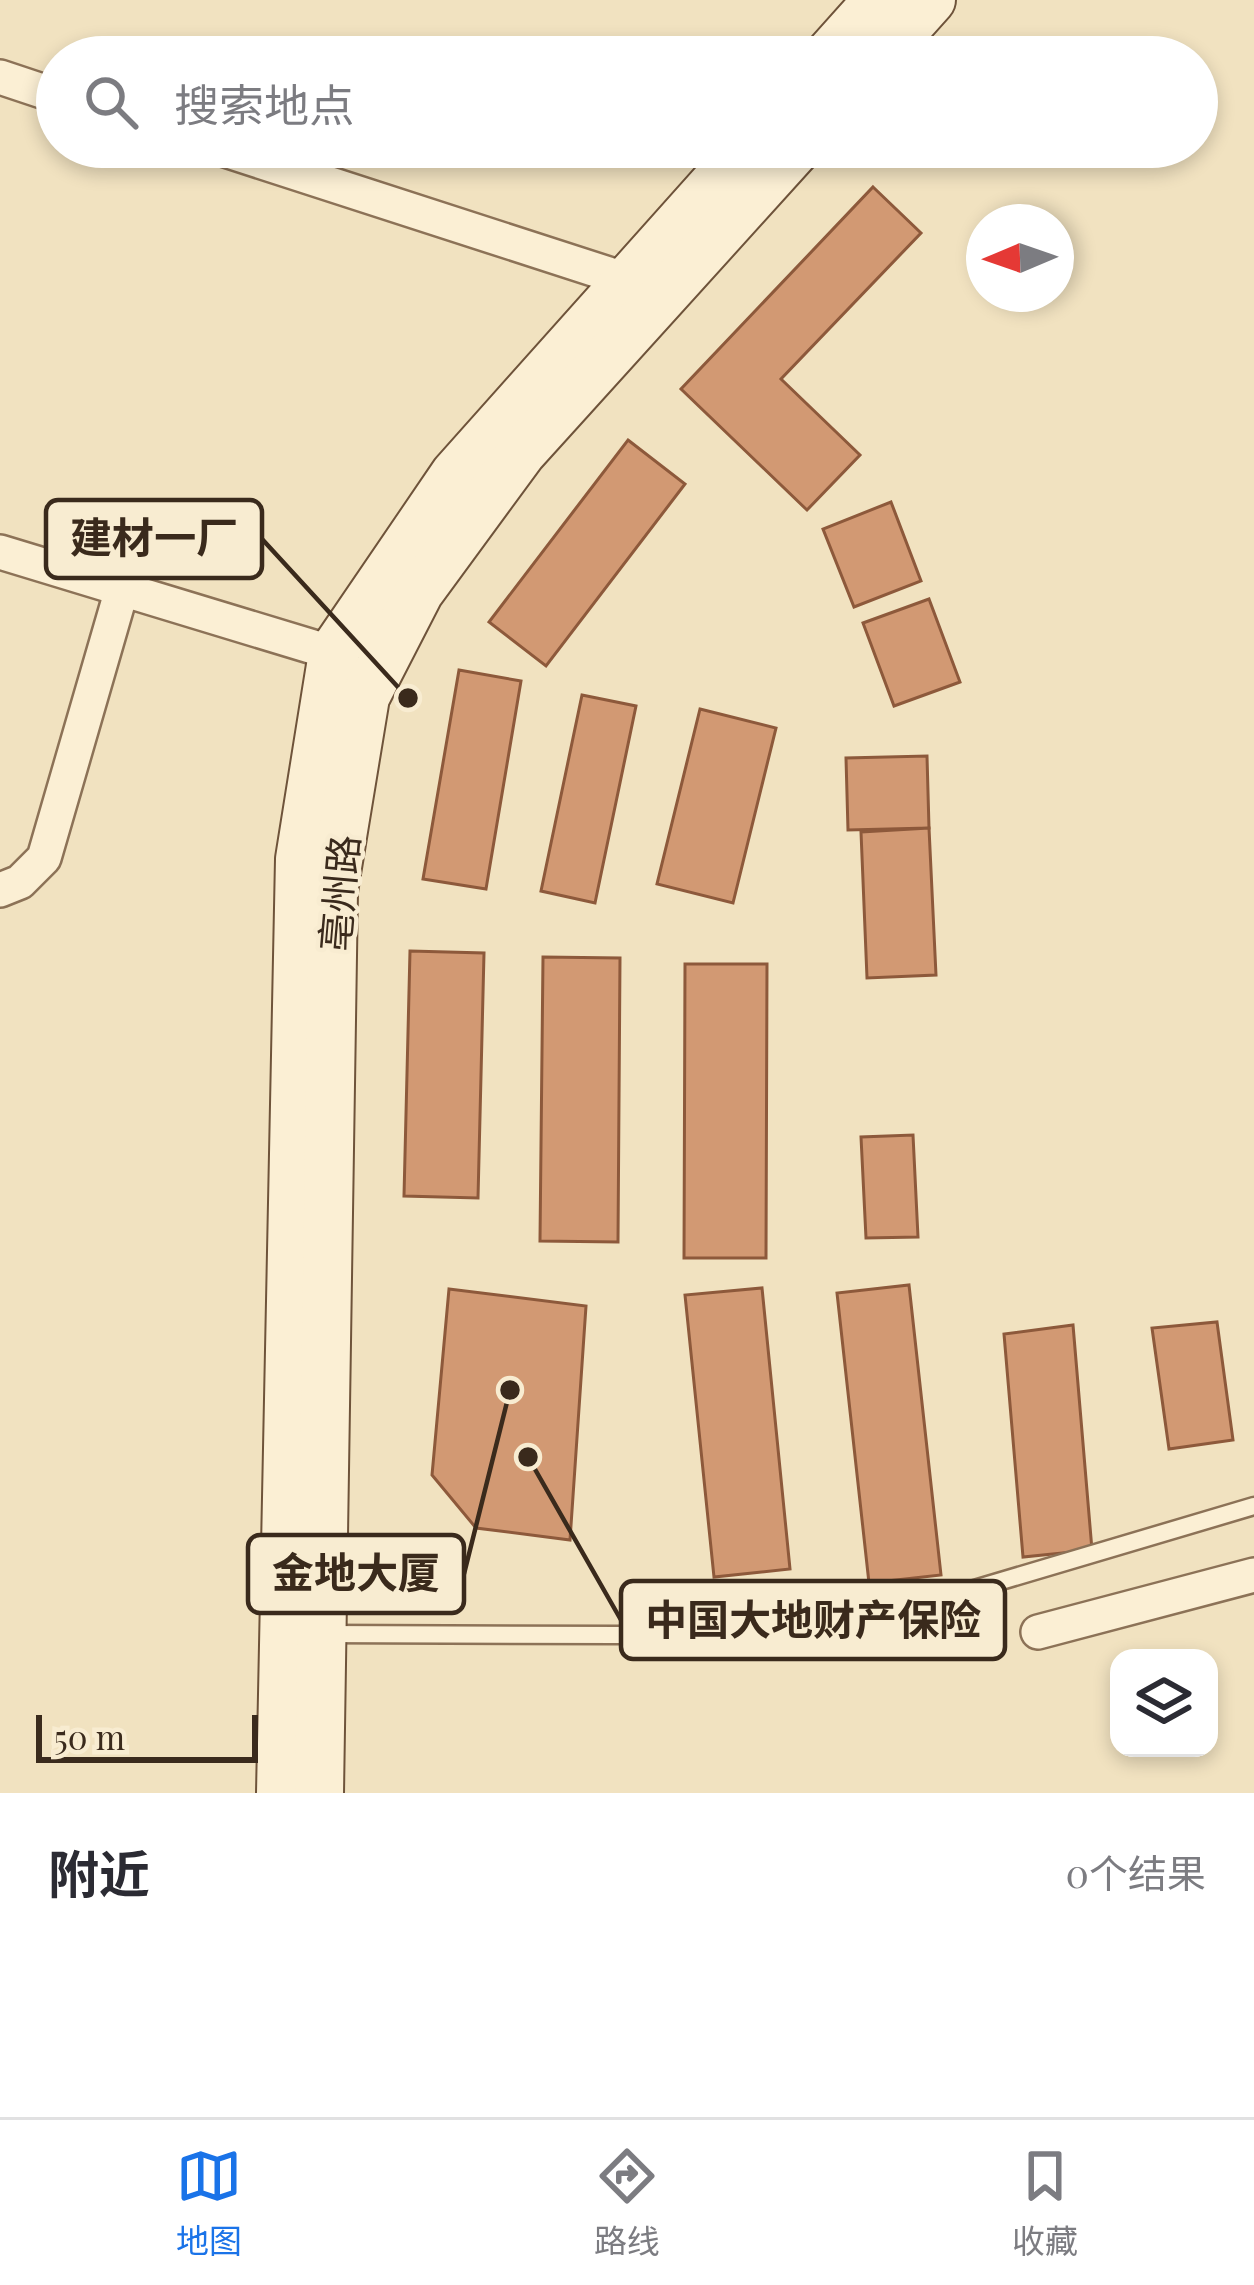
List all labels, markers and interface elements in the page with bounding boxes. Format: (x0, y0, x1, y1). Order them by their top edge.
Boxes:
search box (36, 36, 1218, 168)
icon: search (78, 69, 144, 135)
text: 搜索地点 (174, 73, 354, 133)
north arrow (966, 204, 1074, 312)
callout: 建材一厂 (46, 500, 262, 578)
text: 建材一厂 (70, 508, 238, 564)
street label: 亳州路 (307, 832, 369, 954)
callout: 金地大厦 (248, 1535, 464, 1613)
text: 金地大厦 (272, 1543, 440, 1599)
callout: 中国大地财产保险 (621, 1581, 1005, 1659)
text: 中国大地财产保险 (645, 1590, 981, 1646)
map controls (1110, 1649, 1218, 1757)
button: layers (1110, 1649, 1218, 1757)
scale bar (36, 1709, 258, 1762)
text: 50 m (54, 1714, 125, 1758)
text: 附近 (48, 1838, 150, 1906)
text: 0个结果 (1066, 1846, 1206, 1898)
tab: 地图 (176, 2143, 242, 2263)
tab: 路线 (594, 2143, 660, 2263)
tab: 收藏 (1012, 2143, 1078, 2263)

